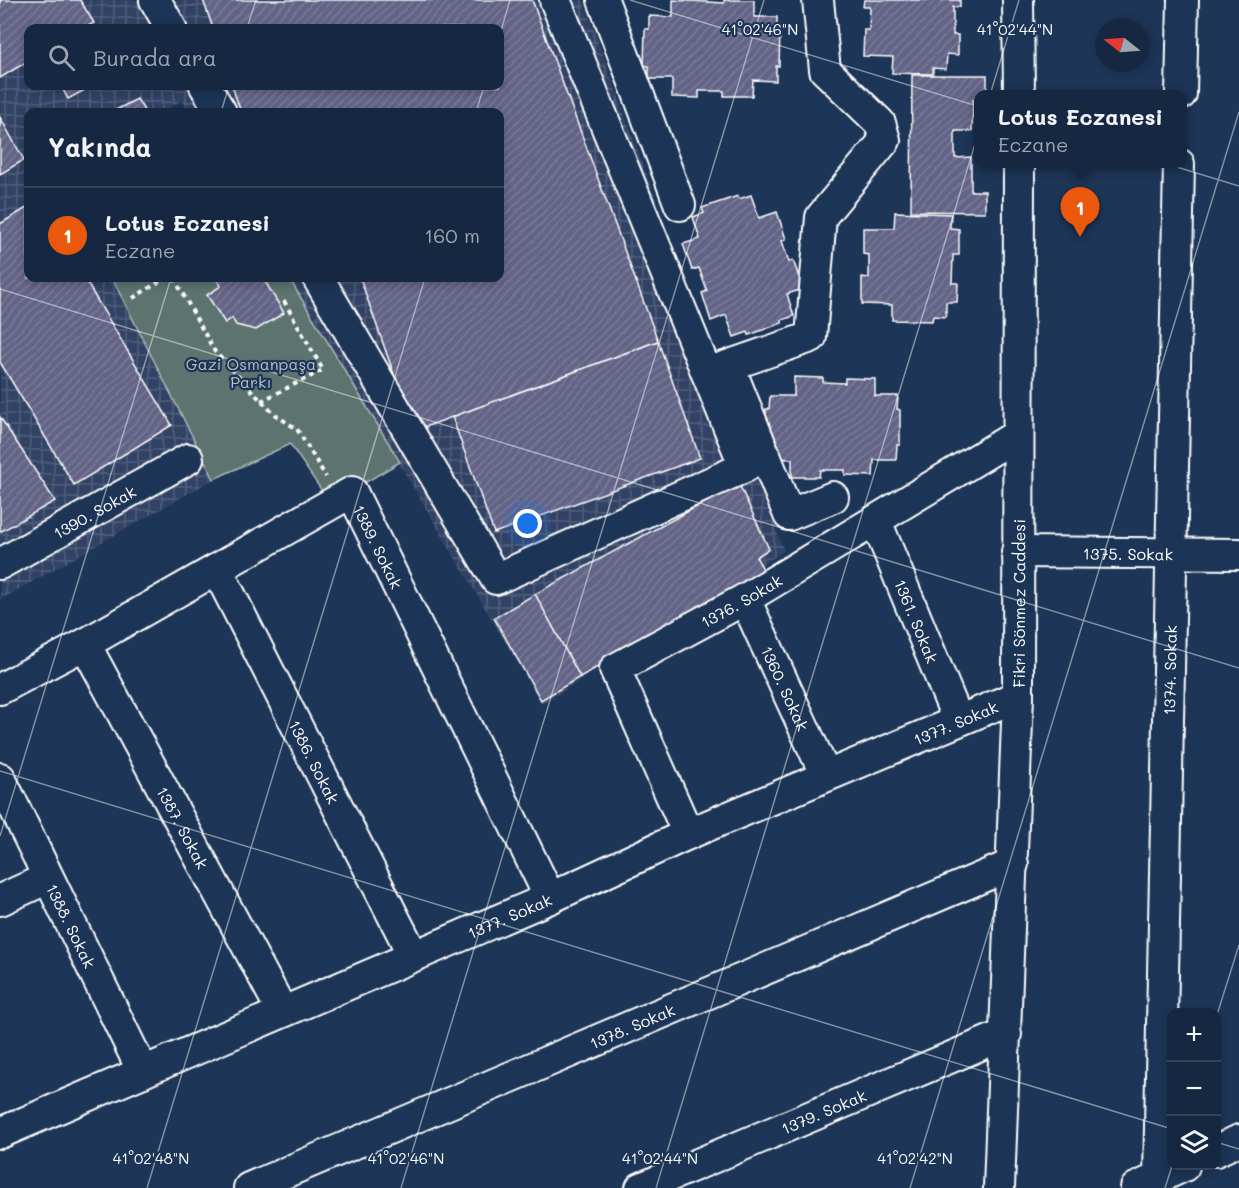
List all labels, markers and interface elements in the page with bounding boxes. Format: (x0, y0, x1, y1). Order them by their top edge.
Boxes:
north arrow (1095, 18, 1149, 72)
text: 41°02'46"N (722, 19, 798, 39)
text: 41°02'44"N (977, 19, 1053, 39)
search box (24, 24, 504, 90)
icon: search (45, 41, 78, 74)
text: Burada ara (93, 43, 217, 72)
popup (974, 90, 1187, 168)
text: Lotus Eczanesi (998, 102, 1163, 131)
text: Yakında (48, 130, 151, 164)
text: Eczane (998, 131, 1068, 157)
pin: 1 (1060, 188, 1100, 237)
text: Lotus Eczanesi (105, 208, 270, 237)
text: 1 (63, 222, 72, 248)
text: 160 m (424, 222, 480, 248)
text: Eczane (105, 237, 175, 263)
park label: Gazi Osmanpaşa Parkı (186, 353, 316, 392)
street label: 1390. Sokak (49, 480, 139, 543)
street label: 1389. Sokak (349, 501, 408, 592)
your location (513, 509, 542, 538)
street label: Fikri Sönmez Caddesi (1008, 519, 1029, 688)
street label: 1375. Sokak (1083, 542, 1173, 564)
street label: 1376. Sokak (697, 569, 786, 632)
street label: 1361. Sokak (891, 576, 944, 666)
street label: 1374. Sokak (1158, 625, 1180, 715)
street label: 1360. Sokak (757, 642, 814, 734)
street label: 1377. Sokak (910, 695, 1001, 749)
street label: 1386. Sokak (285, 716, 345, 807)
street label: 1387. Sokak (153, 782, 214, 872)
street label: 1388. Sokak (42, 880, 101, 971)
street label: 1377. Sokak (464, 888, 555, 943)
street label: 1378. Sokak (586, 998, 678, 1053)
map controls (1167, 1008, 1221, 1170)
button: + (1167, 1008, 1221, 1062)
button: − (1167, 1062, 1221, 1116)
street label: 1379. Sokak (778, 1084, 869, 1138)
button: layers (1167, 1116, 1221, 1170)
text: 41°02'48"N (113, 1148, 189, 1168)
text: 41°02'46"N (368, 1148, 444, 1168)
text: 41°02'44"N (622, 1148, 698, 1168)
text: 41°02'42"N (877, 1148, 953, 1168)

